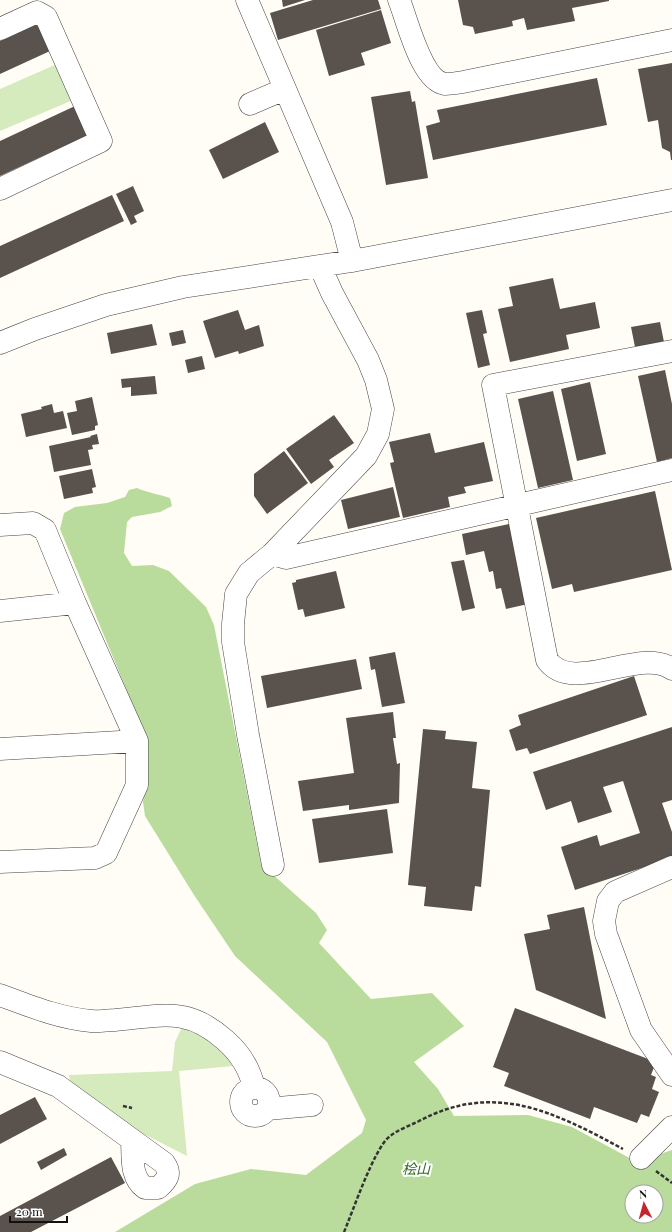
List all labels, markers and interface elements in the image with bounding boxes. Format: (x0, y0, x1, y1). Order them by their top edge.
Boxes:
park label: 桧山 (402, 1159, 431, 1178)
north arrow (624, 1184, 664, 1224)
text: N (638, 1186, 648, 1201)
scale bar (10, 1198, 67, 1224)
text: 20 m (16, 1203, 43, 1219)

